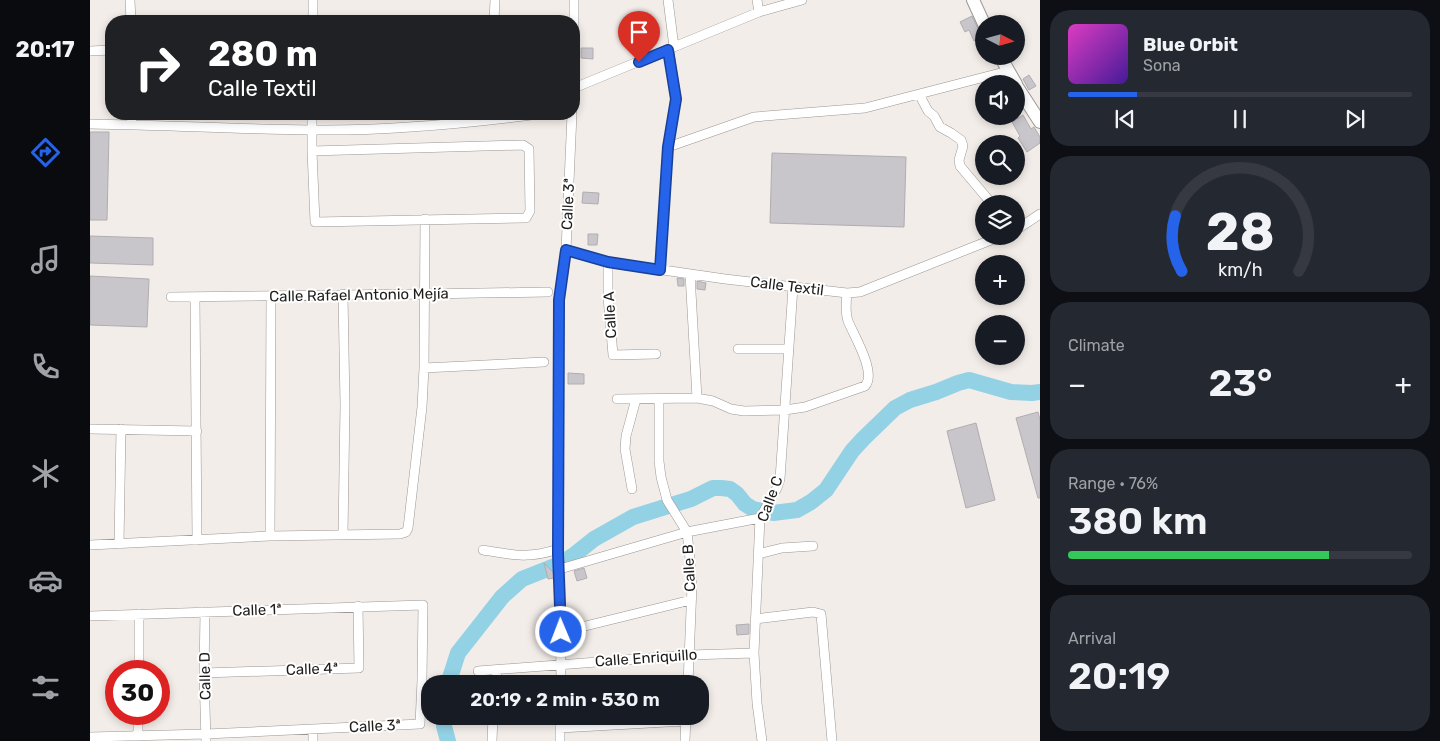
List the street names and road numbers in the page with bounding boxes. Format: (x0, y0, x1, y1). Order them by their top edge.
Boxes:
street label: Calle 3ª (558, 178, 578, 230)
street label: Calle Textil (749, 273, 825, 299)
street label: Calle Rafael Antonio Mejía (269, 284, 449, 306)
street label: Calle A (600, 291, 620, 339)
street label: Calle C (753, 474, 787, 524)
street label: Calle B (679, 544, 699, 592)
street label: Calle 1ª (232, 600, 282, 620)
street label: Calle Enriquillo (594, 645, 698, 671)
street label: Calle D (196, 652, 214, 700)
street label: Calle 4ª (285, 659, 339, 679)
street label: Calle 3ª (349, 716, 401, 736)

